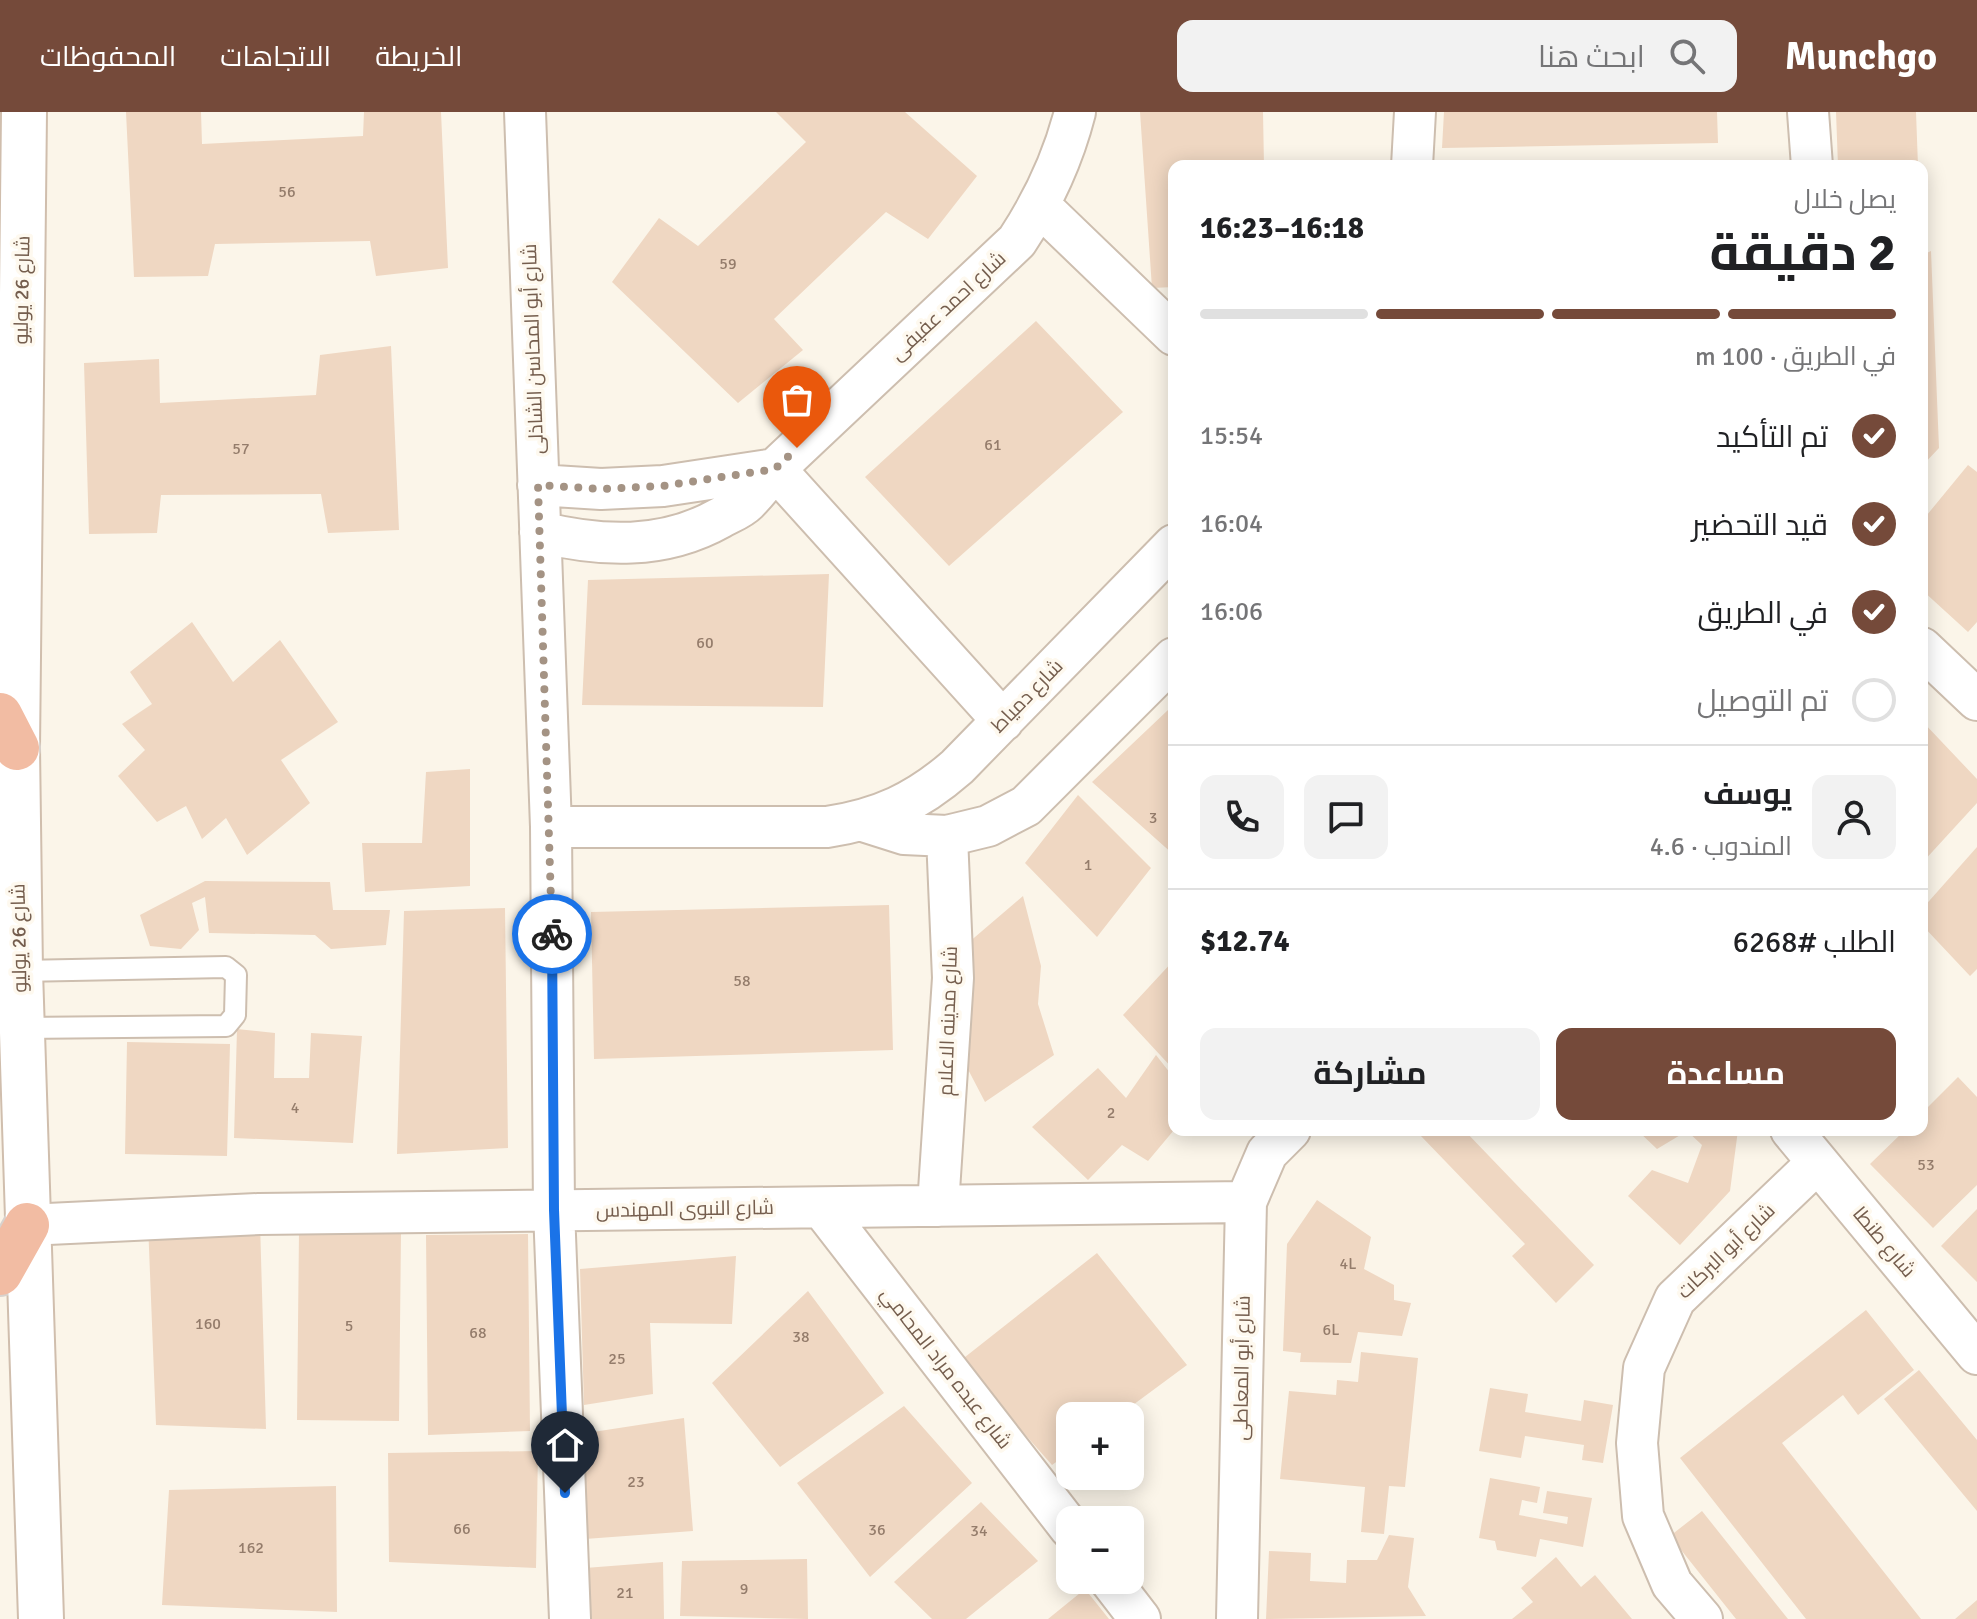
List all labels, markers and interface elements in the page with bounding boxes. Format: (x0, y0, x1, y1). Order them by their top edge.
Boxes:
search box (1177, 20, 1737, 92)
text: Munchgo (1785, 33, 1937, 80)
icon: search (1665, 34, 1709, 78)
text: ابحث هنا (1538, 39, 1645, 76)
text: المحفوظات (40, 40, 176, 74)
text: الاتجاهات (220, 40, 331, 74)
text: الخريطة (375, 40, 463, 74)
house number: 56 (278, 182, 296, 202)
text: يصل خلال (1794, 184, 1896, 216)
text: 16:18–16:23 (1200, 210, 1364, 247)
text: 2 دقيقة (1709, 221, 1896, 285)
street label: شارع 26 يوليو (9, 235, 36, 345)
street label: شارع أبو المحاسن الشاذلى (517, 243, 550, 455)
street label: شارع احمد عفيفى (885, 246, 1012, 367)
house number: 59 (719, 254, 737, 274)
text: في الطريق · 100 m (1695, 341, 1896, 373)
pin (763, 366, 831, 448)
icon: bag (775, 378, 819, 422)
icon: check (1852, 414, 1896, 458)
text: تم التأكيد (1716, 419, 1828, 456)
text: 15:54 (1200, 420, 1263, 452)
house number: 61 (984, 435, 1002, 455)
house number: 57 (232, 439, 250, 459)
icon: check (1852, 502, 1896, 546)
text: قيد التحضير (1692, 507, 1828, 544)
text: 16:04 (1200, 508, 1263, 540)
icon: check (1852, 590, 1896, 634)
text: في الطريق (1698, 595, 1828, 632)
text: 16:06 (1200, 596, 1263, 628)
house number: 60 (696, 633, 714, 653)
street label: شارع دمياط (986, 654, 1069, 739)
text: تم التوصيل (1697, 683, 1828, 720)
button: phone (1200, 775, 1284, 859)
button: chat (1304, 775, 1388, 859)
button: person (1812, 775, 1896, 859)
text: يوسف (1703, 776, 1792, 813)
house number: 3 (1149, 808, 1157, 828)
text: المندوب · 4.6 (1650, 831, 1792, 863)
house number: 1 (1084, 855, 1092, 875)
street label: شارع 26 يوليو (6, 883, 33, 993)
courier (512, 894, 592, 974)
icon: bike (530, 912, 574, 956)
text: $12.74 (1200, 923, 1290, 960)
text: الطلب #6268 (1733, 924, 1896, 961)
street label: شارع مدينه الاعلام (933, 946, 964, 1096)
house number: 58 (733, 971, 751, 991)
button: مشاركة (1200, 1028, 1540, 1120)
button: مساعدة (1556, 1028, 1896, 1120)
house number: 4 (291, 1098, 300, 1118)
house number: 2 (1107, 1103, 1115, 1123)
house number: 53 (1917, 1155, 1935, 1175)
street label: شارع النبوى المهندس (596, 1195, 774, 1224)
street label: شارع أبو البركات (1672, 1198, 1781, 1305)
street label: شارع طنطا (1846, 1201, 1921, 1283)
house number: 4L (1340, 1254, 1356, 1274)
street label: شارع عبده مراد المحامي (873, 1282, 1017, 1456)
street label: شارع أبو المعاطى (1228, 1295, 1257, 1441)
house number: 160 (195, 1314, 221, 1334)
house number: 5 (345, 1316, 353, 1336)
house number: 6L (1323, 1320, 1339, 1340)
house number: 68 (469, 1323, 487, 1343)
house number: 38 (792, 1327, 810, 1347)
house number: 25 (608, 1349, 626, 1369)
map controls (1056, 1402, 1144, 1594)
button: + (1056, 1402, 1144, 1490)
pin (531, 1411, 599, 1493)
icon: home (543, 1423, 587, 1467)
house number: 23 (627, 1472, 645, 1492)
button: − (1056, 1506, 1144, 1594)
house number: 66 (453, 1519, 471, 1539)
house number: 36 (868, 1520, 886, 1540)
house number: 34 (970, 1521, 988, 1541)
house number: 162 (238, 1538, 264, 1558)
house number: 9 (740, 1579, 748, 1599)
house number: 21 (616, 1583, 634, 1603)

